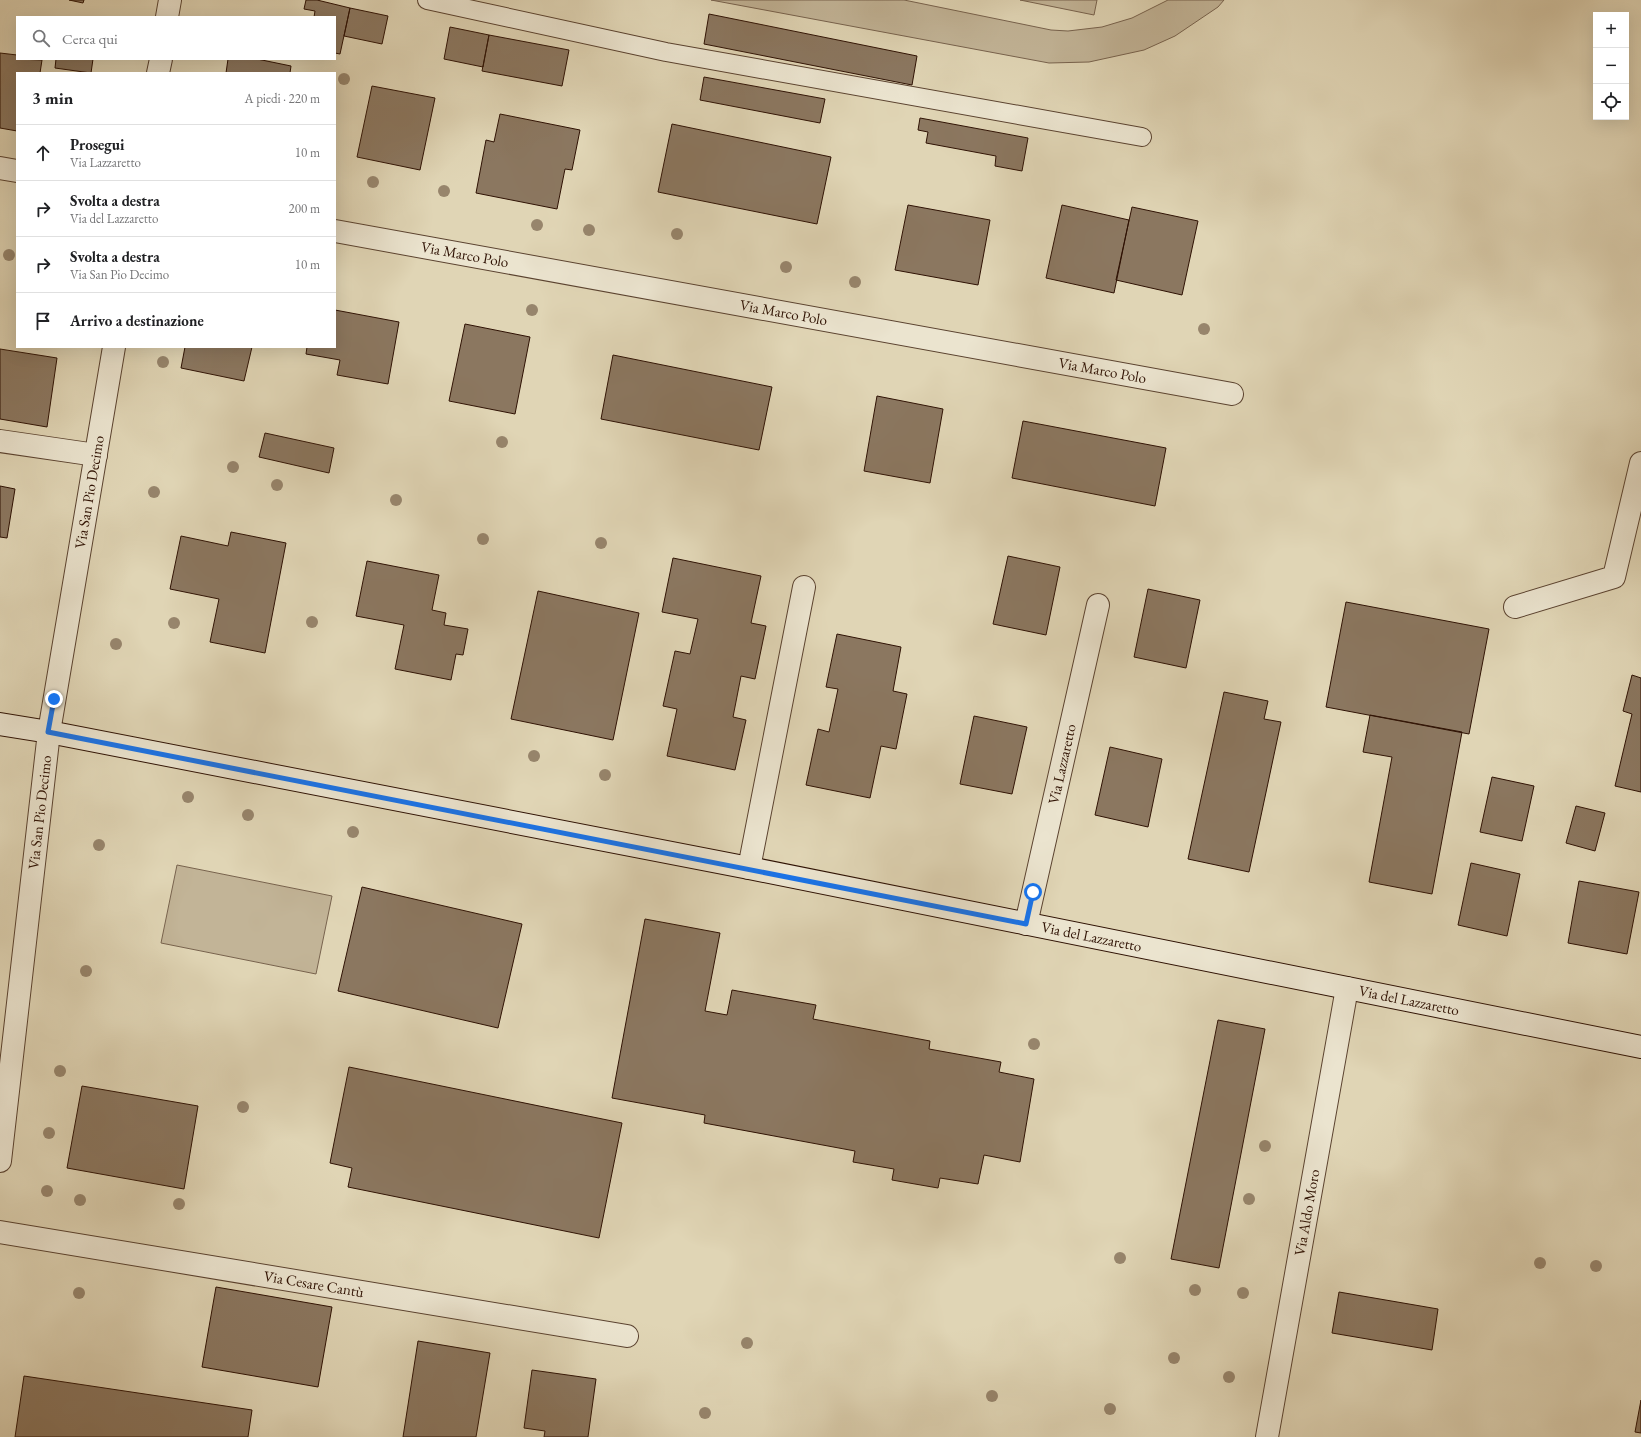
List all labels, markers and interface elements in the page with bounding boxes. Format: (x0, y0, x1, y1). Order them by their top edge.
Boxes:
map controls (1593, 12, 1629, 120)
button: + (1593, 12, 1629, 48)
search box (16, 16, 336, 60)
icon: search (30, 27, 52, 49)
text: Cerca qui (62, 29, 118, 48)
button: − (1593, 48, 1629, 84)
button: locate (1593, 84, 1629, 120)
text: 3 min (32, 87, 73, 109)
text: A piedi · 220 m (245, 90, 320, 107)
text: Prosegui (70, 135, 125, 154)
icon: ahead (32, 142, 54, 164)
text: 10 m (295, 144, 320, 161)
text: Via Lazzaretto (70, 154, 141, 171)
text: Svolta a destra (70, 191, 160, 210)
icon: right (32, 198, 54, 220)
text: 200 m (289, 200, 320, 217)
text: Via del Lazzaretto (70, 210, 158, 227)
street label: Via Marco Polo (420, 237, 510, 271)
text: Svolta a destra (70, 247, 160, 266)
icon: right (32, 254, 54, 276)
text: 10 m (295, 256, 320, 273)
text: Via San Pio Decimo (70, 266, 169, 283)
street label: Via Marco Polo (738, 295, 829, 329)
icon: arrive (32, 310, 54, 332)
text: Arrivo a destinazione (70, 311, 204, 330)
street label: Via Marco Polo (1057, 353, 1148, 387)
street label: Via San Pio Decimo (70, 434, 108, 550)
route end (45, 690, 63, 708)
street label: Via Lazzaretto (1043, 722, 1080, 806)
street label: Via San Pio Decimo (23, 754, 55, 870)
route start (1024, 883, 1042, 901)
street label: Via del Lazzaretto (1040, 917, 1143, 956)
street label: Via del Lazzaretto (1357, 981, 1461, 1019)
street label: Via Aldo Moro (1289, 1168, 1324, 1257)
street label: Via Cesare Cantù (262, 1266, 365, 1301)

